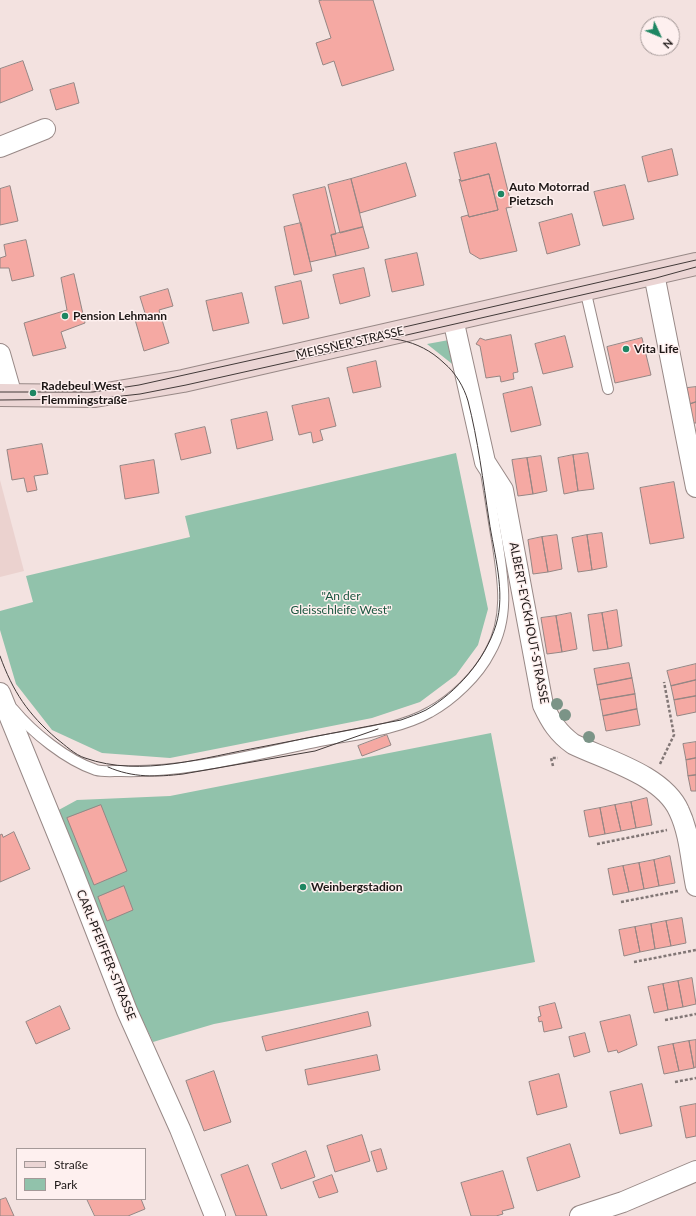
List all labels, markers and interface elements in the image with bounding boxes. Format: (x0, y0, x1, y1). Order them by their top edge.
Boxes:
north arrow (640, 16, 680, 56)
text: N (661, 36, 676, 52)
place label: Auto Motorrad Pietzsch (509, 180, 589, 208)
marker: Auto Motorrad Pietzsch (496, 189, 506, 199)
place label: Pension Lehmann (73, 309, 167, 323)
marker: Pension Lehmann (60, 311, 70, 321)
street label: MEISSNER STRASSE (295, 324, 405, 362)
place label: Vita Life (634, 342, 679, 356)
marker: Vita Life (621, 344, 631, 354)
place label: Radebeul West, Flemmingstraße (41, 379, 127, 407)
marker: Radebeul West, Flemmingstraße (28, 388, 38, 398)
street label: ALBERT-EYCKHOUT-STRASSE (506, 541, 552, 705)
park label: "An der Gleisschleife West" (290, 589, 392, 617)
place label: Weinbergstadion (311, 880, 402, 894)
marker: Weinbergstadion (298, 882, 308, 892)
street label: CARL-PFEIFFER-STRASSE (73, 888, 139, 1022)
legend (16, 1148, 146, 1200)
text: Straße (54, 1157, 88, 1172)
text: Park (54, 1177, 77, 1192)

